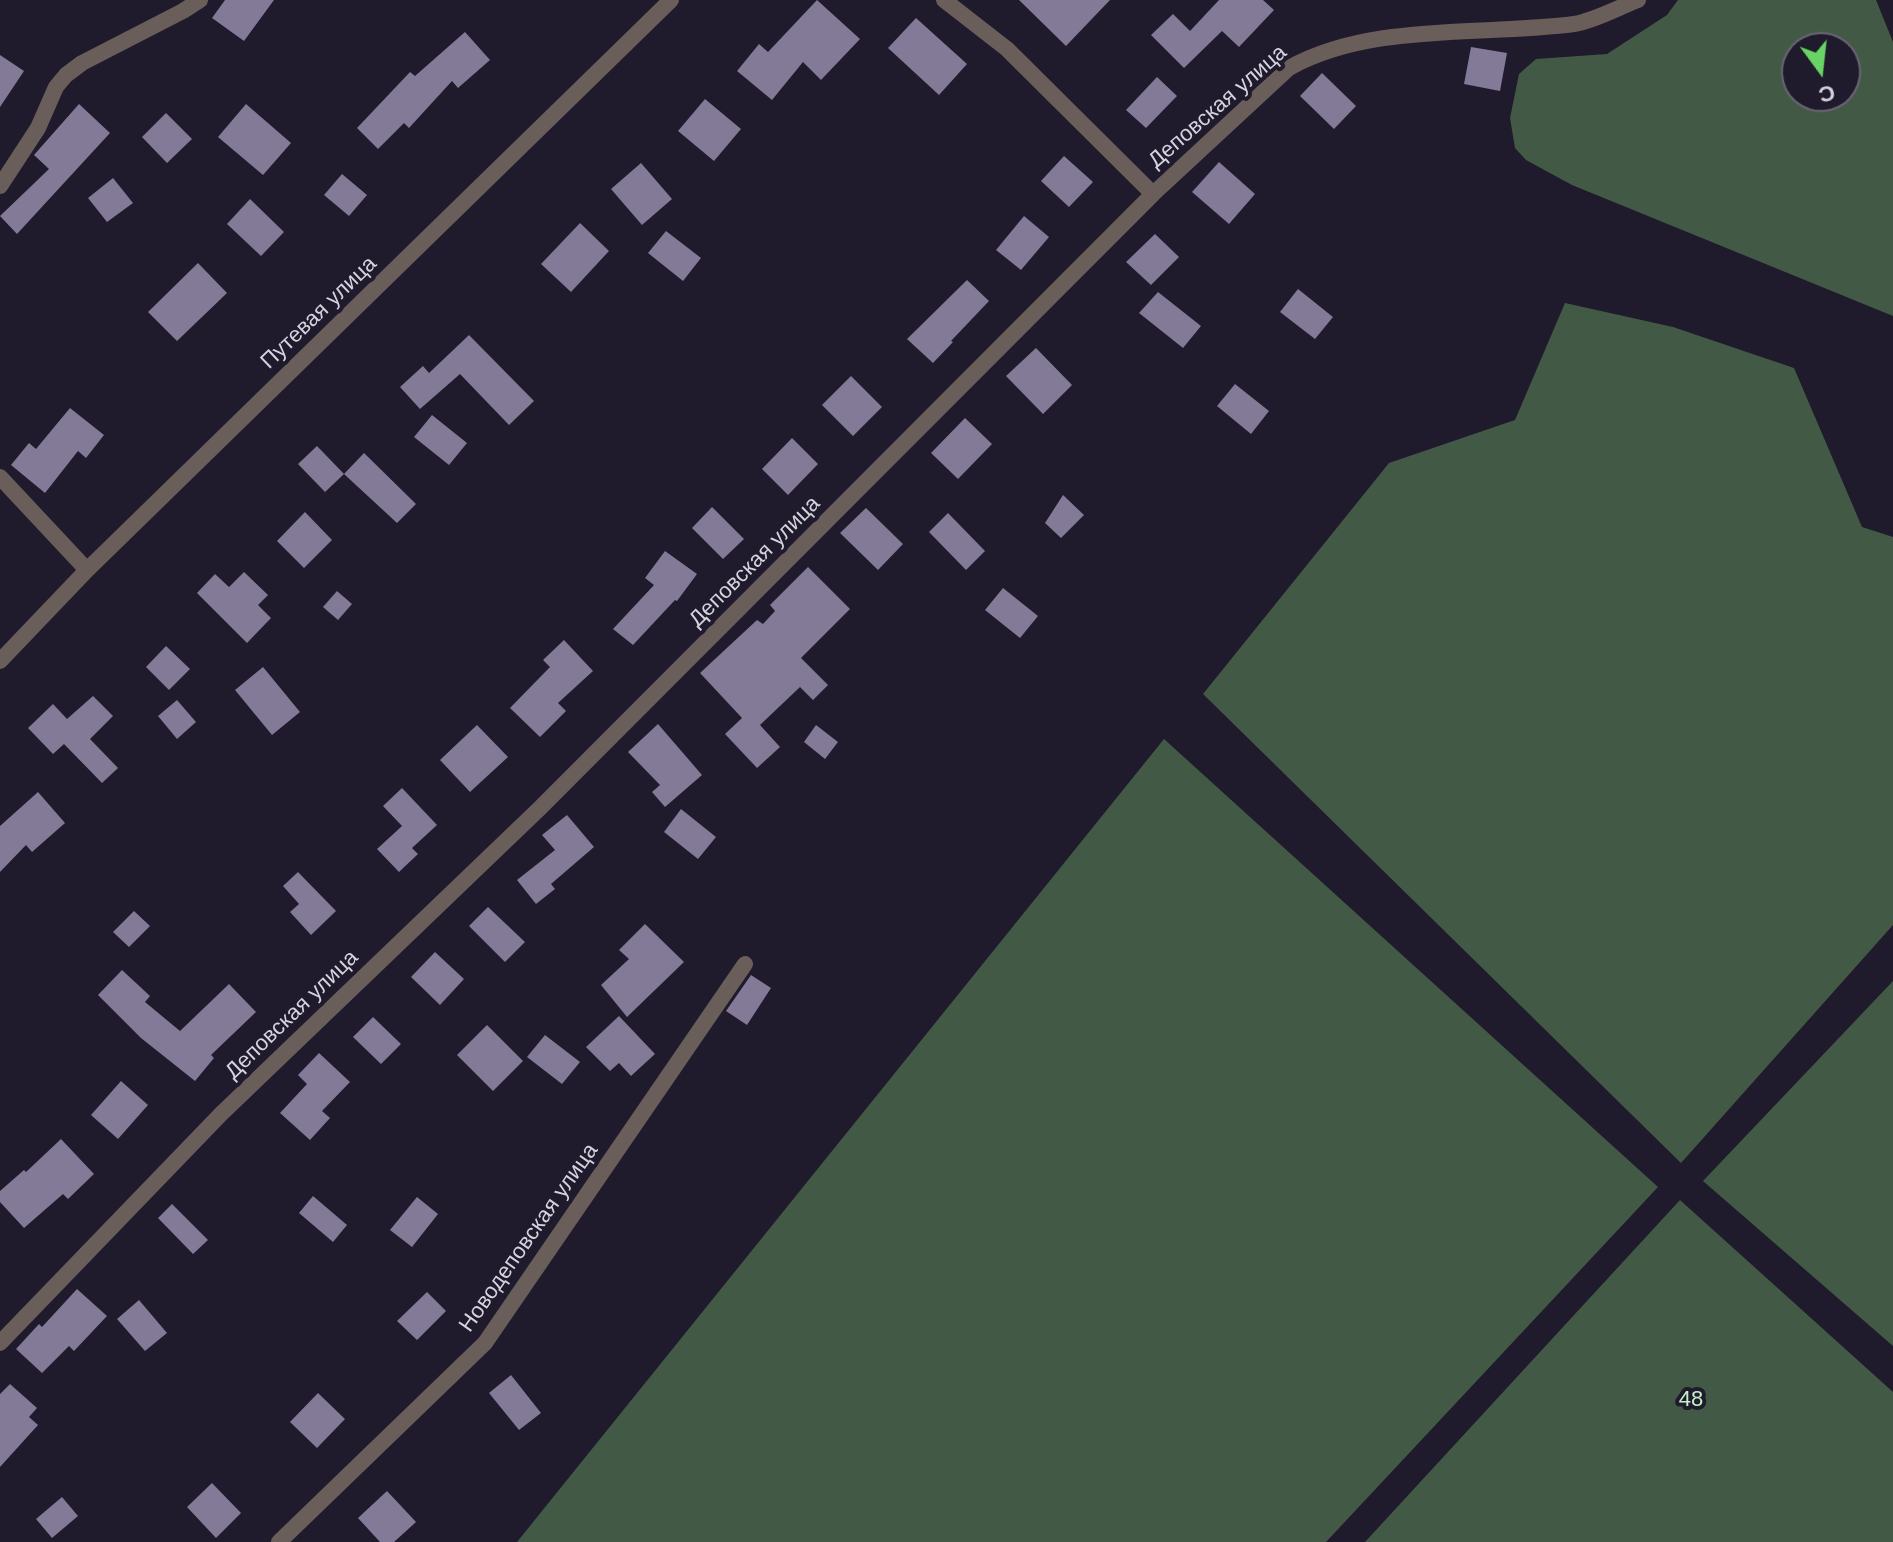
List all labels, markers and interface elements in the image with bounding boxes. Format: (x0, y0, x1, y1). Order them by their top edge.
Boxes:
north arrow (1781, 32, 1861, 112)
street label: Деповская улица (1143, 40, 1293, 174)
text: С (1816, 80, 1838, 108)
street label: Путевая улица (255, 251, 383, 375)
street label: Деповская улица (684, 491, 826, 633)
street label: Деповская улица (220, 945, 364, 1085)
street label: Новодеповская улица (454, 1139, 604, 1337)
park label: 48 (1679, 1387, 1703, 1413)

